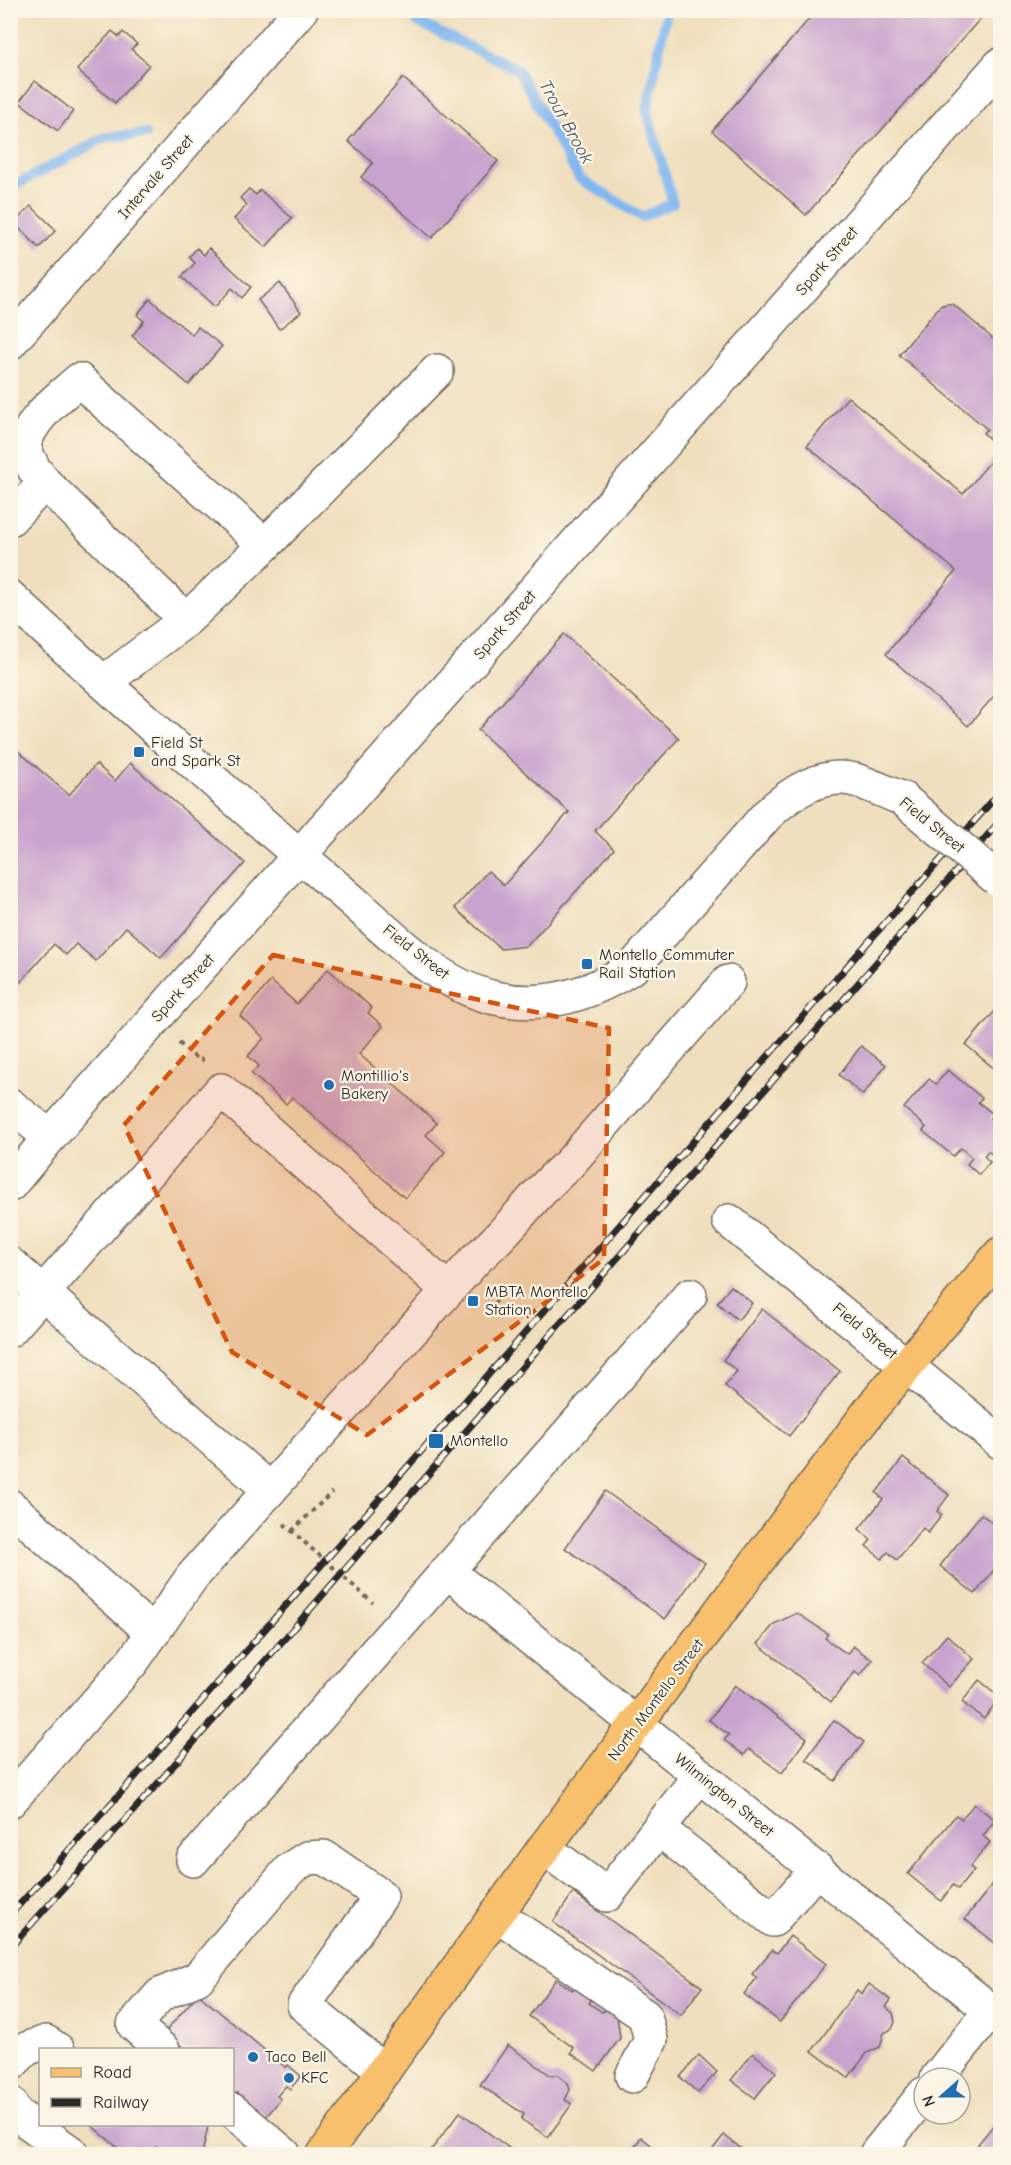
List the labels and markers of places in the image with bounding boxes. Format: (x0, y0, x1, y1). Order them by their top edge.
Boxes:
place label: Field St and Spark St (151, 734, 241, 770)
marker: Field St and Spark St (132, 745, 146, 759)
place label: Montello Commuter Rail Station (599, 946, 735, 982)
marker: Montello Commuter Rail Station (580, 957, 594, 971)
place label: Montillio's Bakery (341, 1067, 409, 1103)
marker: Montillio's Bakery (322, 1078, 336, 1092)
place label: MBTA Montello Station (485, 1283, 588, 1319)
marker: MBTA Montello Station (466, 1294, 480, 1308)
marker: Montello (427, 1432, 445, 1450)
place label: Montello (450, 1432, 508, 1450)
place label: Taco Bell (265, 2048, 327, 2066)
marker: Taco Bell (246, 2050, 260, 2064)
place label: KFC (301, 2069, 329, 2087)
marker: KFC (282, 2071, 296, 2085)

